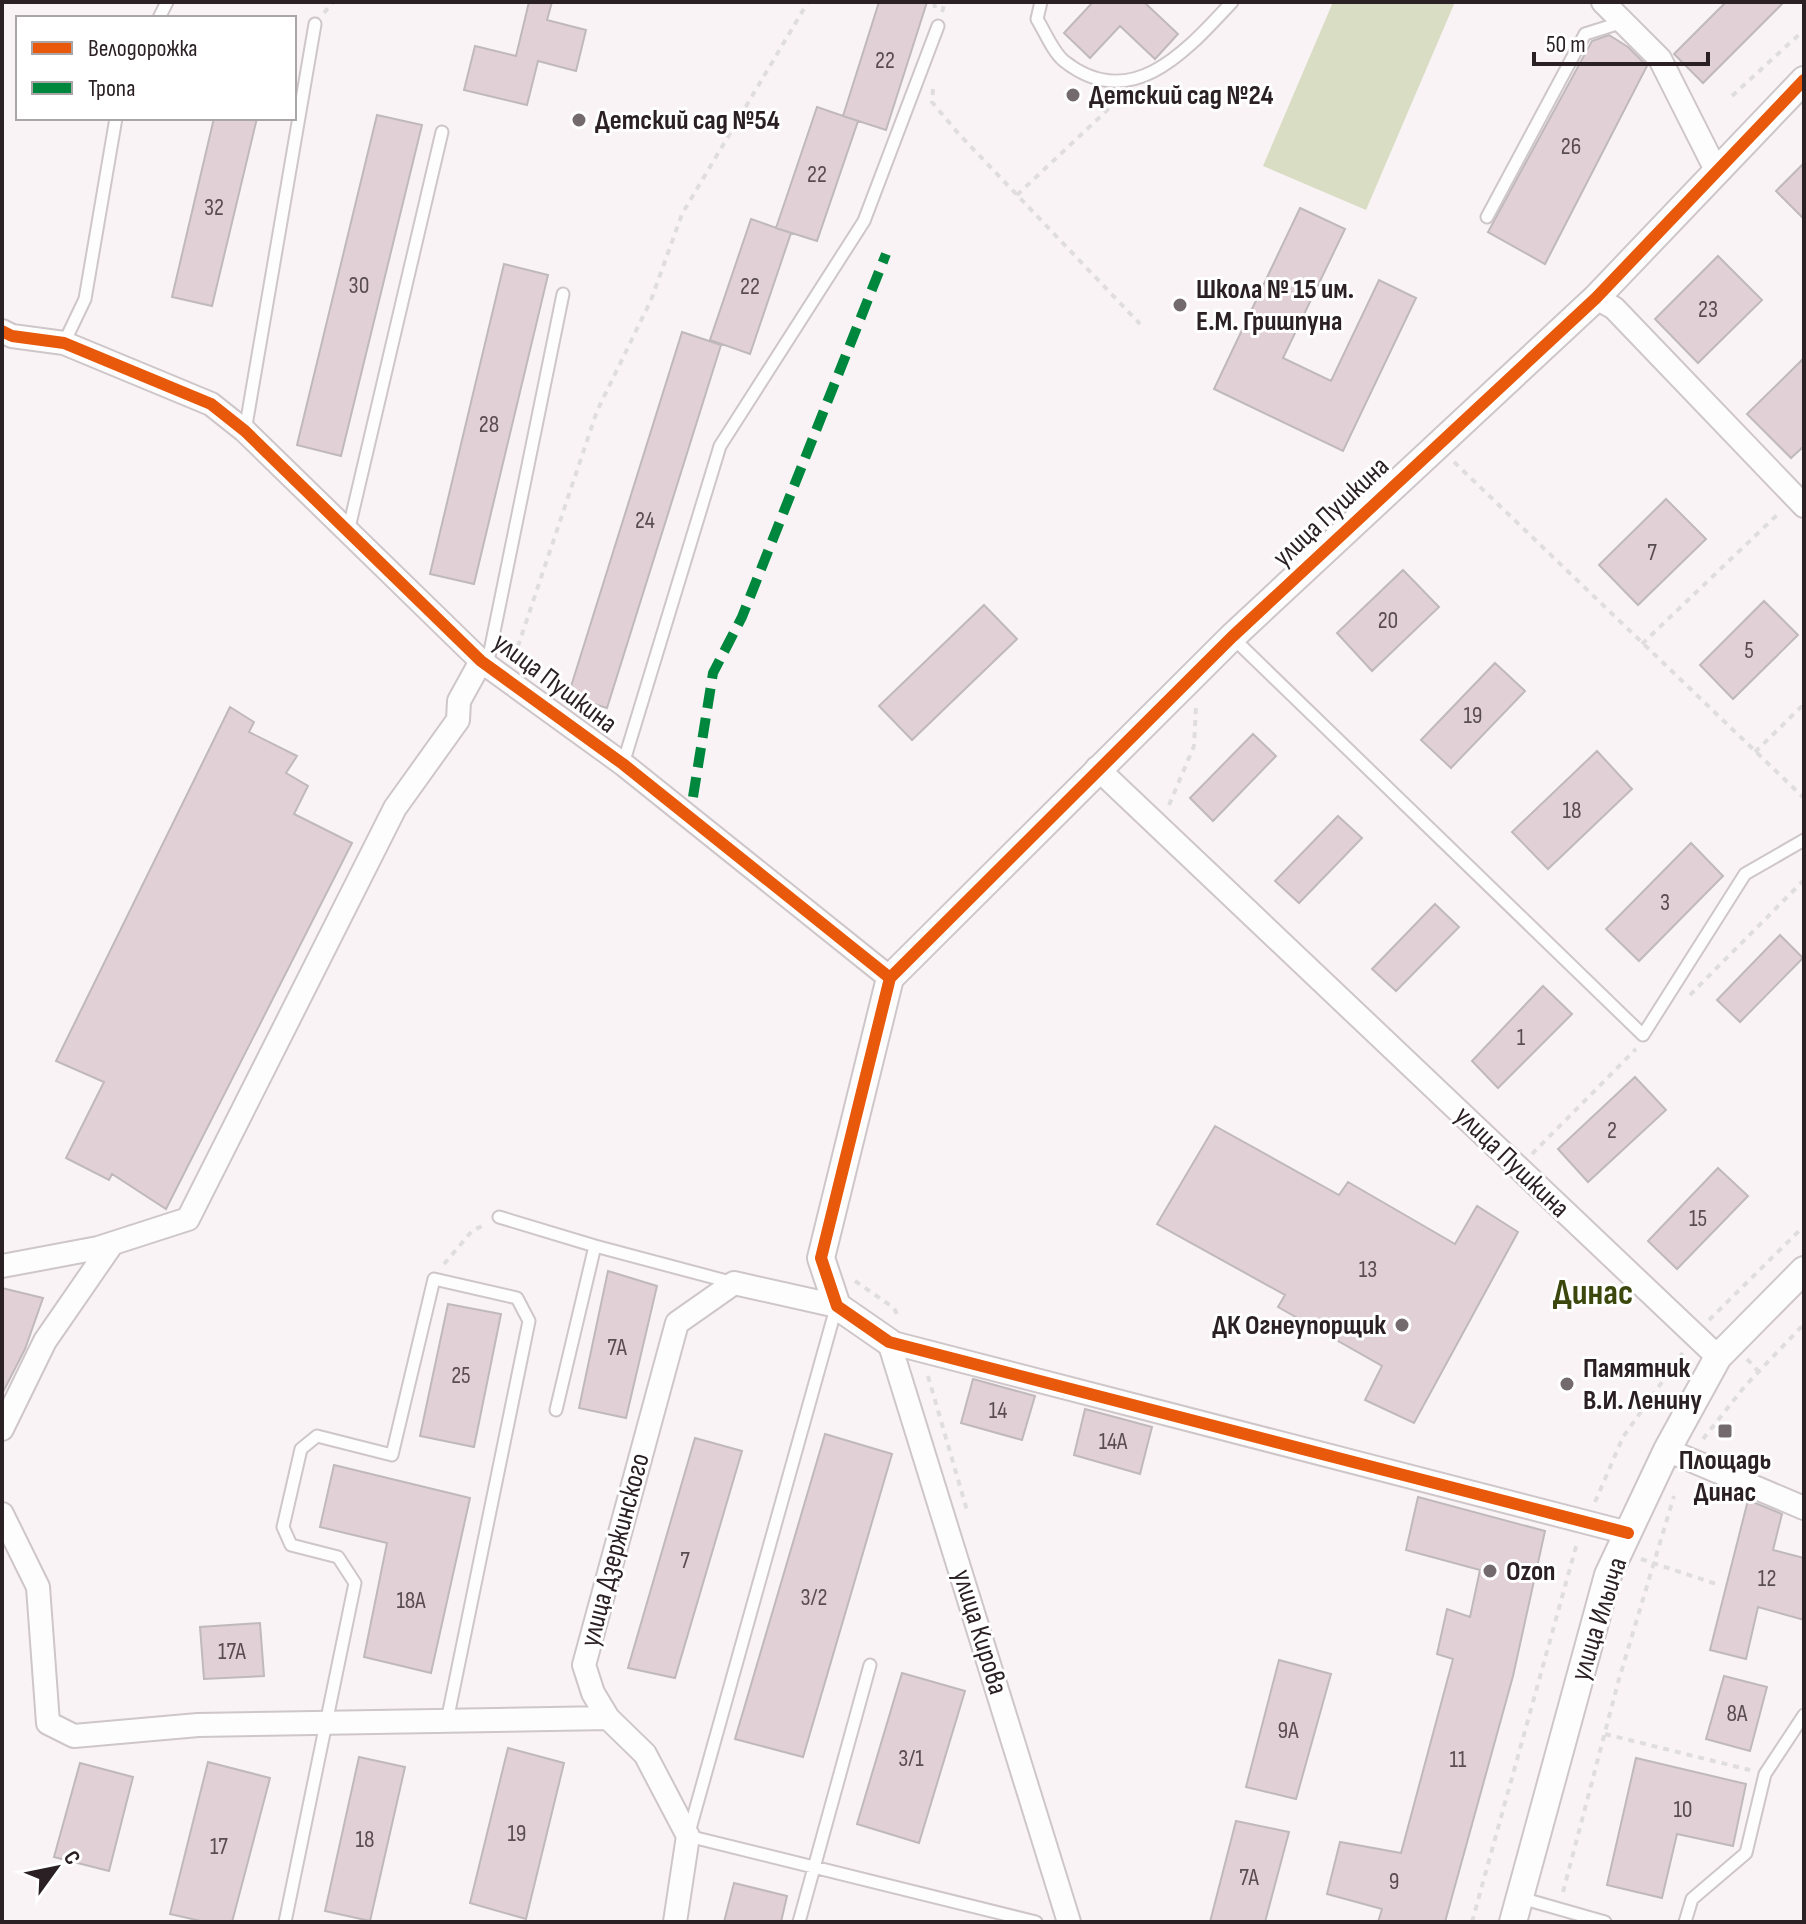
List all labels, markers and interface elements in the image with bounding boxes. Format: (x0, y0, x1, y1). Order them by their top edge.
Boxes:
legend (16, 16, 296, 120)
scale bar (1534, 16, 1708, 66)
text: 50 m (1546, 30, 1586, 59)
text: Велодорожка (88, 34, 198, 63)
house number: 22 (875, 46, 895, 75)
text: Тропа (88, 74, 135, 103)
place label: Детский сад №24 (1089, 79, 1274, 112)
marker: Детский сад №24 (1064, 86, 1082, 104)
place label: Детский сад №54 (595, 104, 780, 137)
marker: Детский сад №54 (570, 111, 588, 129)
house number: 26 (1561, 132, 1581, 161)
house number: 22 (807, 160, 827, 189)
house number: 32 (204, 193, 224, 222)
house number: 30 (349, 271, 369, 300)
house number: 22 (740, 272, 760, 301)
place label: Школа № 15 им. Е.М. Гришпуна (1196, 273, 1354, 338)
house number: 23 (1698, 295, 1718, 324)
marker: Школа № 15 им. Е.М. Гришпуна (1171, 296, 1189, 314)
house number: 28 (479, 410, 499, 439)
street label: улица Пушкина (1266, 450, 1396, 574)
house number: 24 (635, 506, 655, 535)
house number: 7 (1647, 538, 1657, 567)
house number: 20 (1378, 606, 1398, 635)
street label: улица Пушкина (487, 626, 623, 740)
house number: 5 (1744, 636, 1754, 665)
house number: 19 (1463, 701, 1483, 730)
house number: 18 (1563, 796, 1581, 825)
house number: 3 (1660, 888, 1670, 917)
house number: 1 (1517, 1023, 1526, 1052)
street label: улица Пушкина (1448, 1099, 1576, 1225)
house number: 2 (1607, 1116, 1617, 1145)
house number: 15 (1689, 1204, 1707, 1233)
house number: 13 (1359, 1255, 1377, 1284)
district label: Динас (1553, 1272, 1633, 1315)
place label: ДК Огнеупорщик (1212, 1309, 1386, 1342)
marker: ДК Огнеупорщик (1393, 1316, 1411, 1334)
house number: 7А (607, 1333, 627, 1362)
place label: Памятник В.И. Ленину (1583, 1352, 1702, 1417)
house number: 25 (451, 1361, 471, 1390)
marker: Памятник В.И. Ленину (1558, 1375, 1576, 1393)
house number: 14 (989, 1396, 1007, 1425)
marker: Площадь Динас (1716, 1422, 1734, 1440)
house number: 14А (1099, 1427, 1128, 1456)
place label: Площадь Динас (1679, 1444, 1771, 1509)
street label: улица Дзержинского (573, 1450, 657, 1650)
house number: 7 (680, 1546, 690, 1575)
street label: улица Ильича (1564, 1553, 1634, 1685)
place label: Ozon (1506, 1555, 1556, 1588)
marker: Ozon (1481, 1562, 1499, 1580)
house number: 12 (1758, 1564, 1776, 1593)
street label: улица Кирова (945, 1566, 1015, 1698)
house number: 3/2 (801, 1583, 827, 1612)
house number: 18А (396, 1586, 426, 1615)
house number: 17А (218, 1637, 247, 1666)
house number: 8А (1727, 1699, 1748, 1728)
house number: 9А (1278, 1716, 1299, 1745)
house number: 3/1 (898, 1744, 924, 1773)
house number: 11 (1450, 1745, 1467, 1774)
house number: 10 (1673, 1795, 1693, 1824)
house number: 19 (507, 1819, 527, 1848)
house number: 18 (356, 1825, 374, 1854)
north arrow (16, 1828, 96, 1908)
house number: 17 (210, 1832, 228, 1861)
text: С (57, 1846, 86, 1870)
house number: 7А (1239, 1863, 1259, 1892)
house number: 9 (1389, 1867, 1399, 1896)

